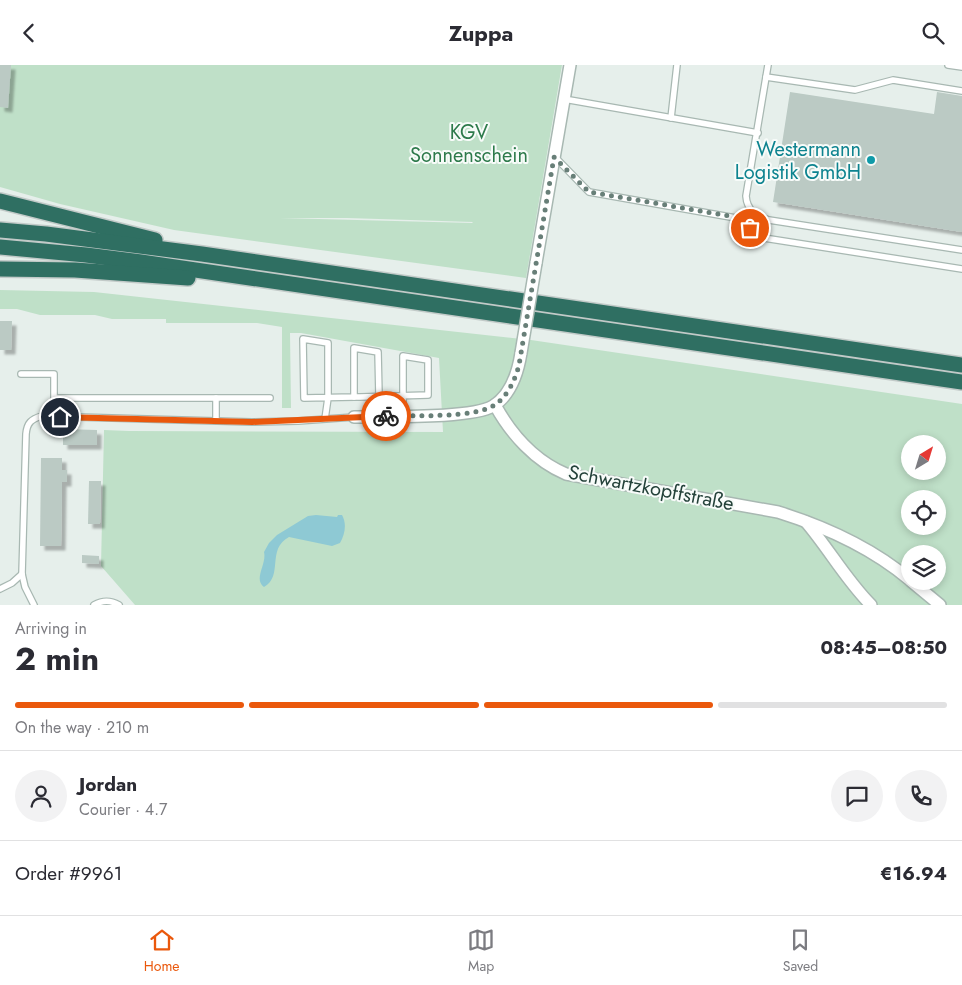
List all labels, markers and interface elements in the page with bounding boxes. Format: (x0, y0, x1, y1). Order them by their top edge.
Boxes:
text: Zuppa (449, 17, 513, 49)
icon: back (15, 19, 43, 47)
icon: search (919, 19, 947, 47)
park label: KGV Sonnenschein (410, 118, 528, 170)
place label: Westermann Logistik GmbH (735, 135, 861, 187)
marker: Westermann Logistik GmbH (865, 154, 877, 166)
pin (729, 207, 771, 249)
icon: bag (736, 214, 764, 242)
courier (361, 391, 411, 441)
pin (39, 396, 81, 438)
icon: bike (372, 402, 400, 430)
icon: home (46, 403, 74, 431)
north arrow (901, 435, 946, 480)
map controls (901, 435, 946, 590)
street label: Schwartzkopffstraße (566, 458, 736, 518)
button: locate (901, 490, 946, 535)
button: layers (901, 545, 946, 590)
text: Arriving in (15, 617, 87, 640)
text: 08:45–08:50 (821, 634, 947, 661)
text: 2 min (15, 636, 99, 682)
text: On the way · 210 m (15, 716, 149, 739)
button: person (15, 770, 67, 822)
button: chat (831, 770, 883, 822)
button: phone (895, 770, 947, 822)
text: Jordan (79, 771, 137, 798)
text: Courier · 4.7 (79, 798, 167, 821)
text: Order #9961 (15, 860, 122, 887)
text: €16.94 (880, 860, 947, 887)
tab: Home (144, 926, 180, 976)
tab: Map (467, 926, 495, 976)
tab: Saved (783, 926, 818, 976)

